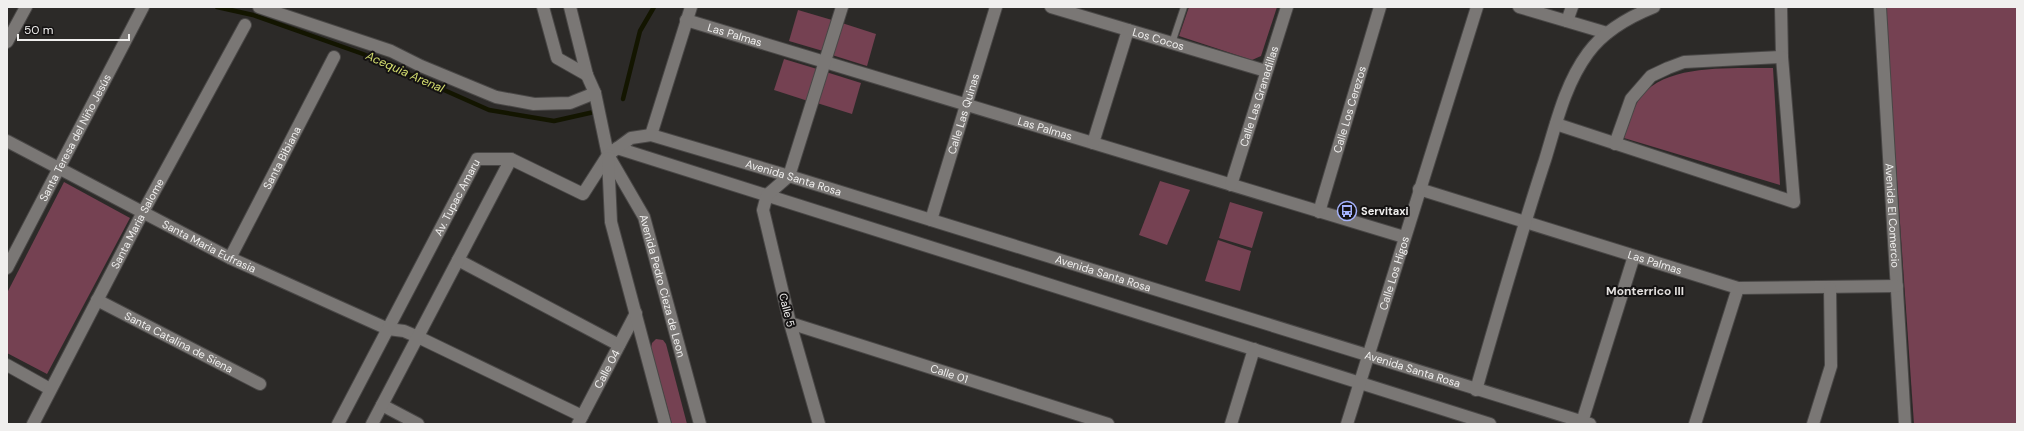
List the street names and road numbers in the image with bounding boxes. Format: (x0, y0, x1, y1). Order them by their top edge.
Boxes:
street label: Las Palmas (706, 20, 764, 50)
street label: Los Cocos (1131, 25, 1186, 53)
street label: Calle Las Granadillas (1236, 44, 1281, 148)
street label: Calle Los Cerezos (1330, 64, 1369, 155)
street label: Santa Teresa del Niño Jesús (36, 72, 114, 204)
street label: Calle Las Quinas (945, 72, 982, 156)
street label: Las Palmas (1016, 114, 1074, 143)
street label: Santa Bibiana (260, 124, 304, 192)
street label: Avenida Santa Rosa (744, 156, 843, 199)
street label: Av. Tupac Amaru (431, 157, 483, 238)
street label: Avenida El Comercio (1882, 163, 1903, 268)
street label: Santa Maria Salome (108, 176, 167, 271)
street label: Avenida Pedro Cieza de Leon (637, 213, 689, 359)
street label: Santa Maria Eufrasia (160, 217, 258, 276)
street label: Calle Los Higos (1376, 234, 1412, 312)
street label: Las Palmas (1626, 247, 1684, 277)
street label: Avenida Santa Rosa (1054, 252, 1153, 295)
street label: Calle 5 (776, 291, 798, 329)
street label: Santa Catalina de Siena (122, 308, 235, 376)
street label: Calle 04 (591, 347, 623, 391)
street label: Avenida Santa Rosa (1363, 348, 1462, 390)
street label: Calle 01 (928, 361, 970, 386)

